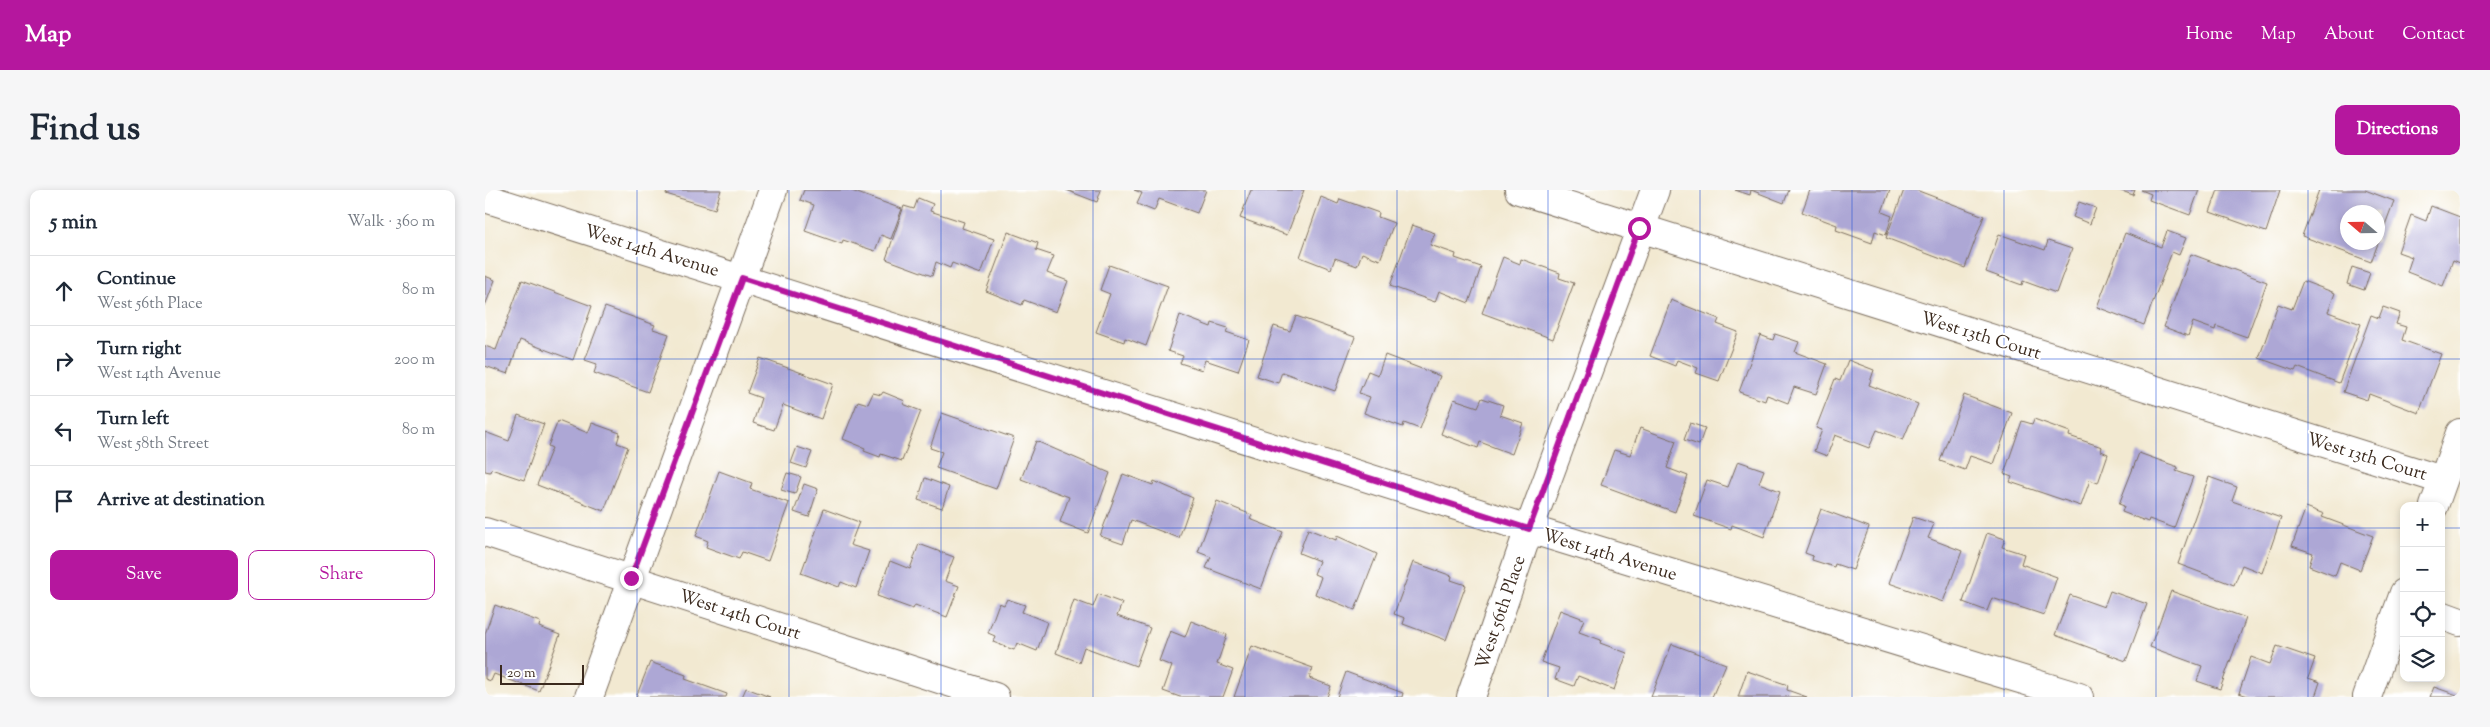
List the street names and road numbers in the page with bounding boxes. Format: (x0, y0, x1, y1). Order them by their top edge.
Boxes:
street label: West 14th Avenue (581, 219, 722, 285)
street label: West 13th Court (1917, 306, 2044, 368)
street label: West 13th Court (2303, 427, 2430, 489)
street label: West 14th Avenue (1539, 523, 1680, 589)
street label: West 56th Place (1470, 552, 1534, 673)
street label: West 14th Court (675, 584, 804, 648)

